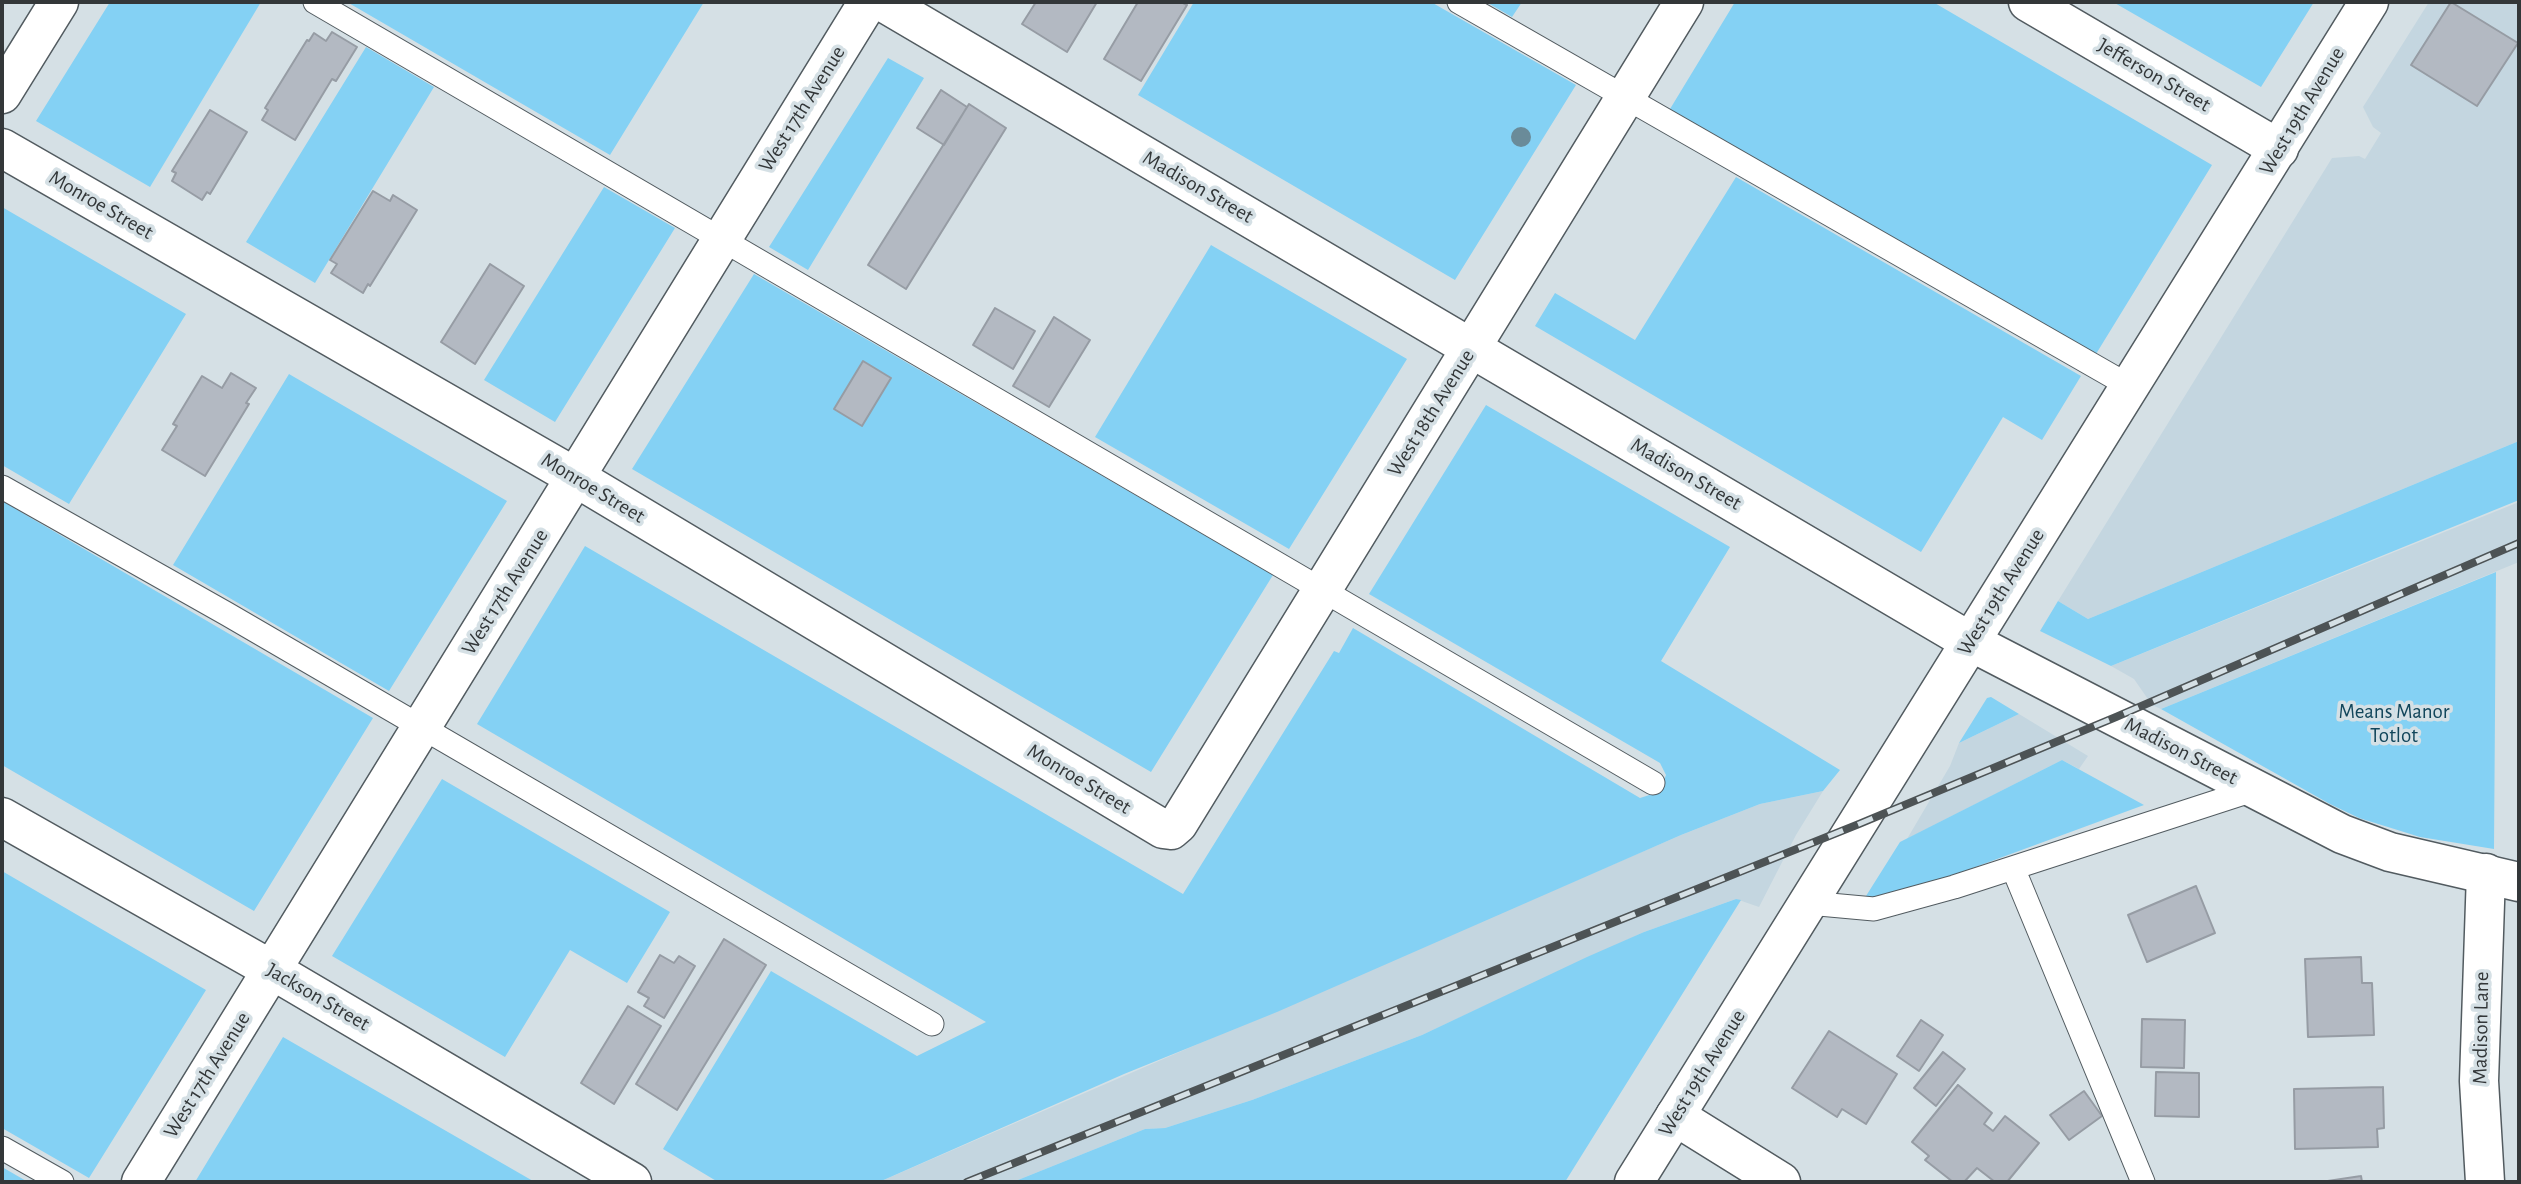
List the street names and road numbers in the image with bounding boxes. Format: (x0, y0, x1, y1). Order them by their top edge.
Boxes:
street label: Jefferson Street (2093, 33, 2215, 117)
street label: West 17th Avenue (753, 41, 851, 177)
street label: West 19th Avenue (2254, 42, 2350, 180)
street label: Madison Street (1138, 145, 1258, 229)
street label: Monroe Street (44, 165, 158, 245)
street label: West 18th Avenue (1382, 345, 1480, 481)
street label: Madison Street (1626, 432, 1746, 516)
street label: Monroe Street (537, 447, 649, 529)
street label: West 17th Avenue (456, 524, 554, 660)
street label: West 19th Avenue (1952, 524, 2050, 660)
street label: Madison Street (2120, 712, 2242, 790)
street label: Monroe Street (1023, 738, 1135, 820)
street label: Jackson Street (262, 957, 374, 1037)
street label: Madison Lane (2467, 971, 2495, 1085)
street label: West 19th Avenue (1653, 1005, 1751, 1141)
street label: West 17th Avenue (158, 1007, 256, 1143)

